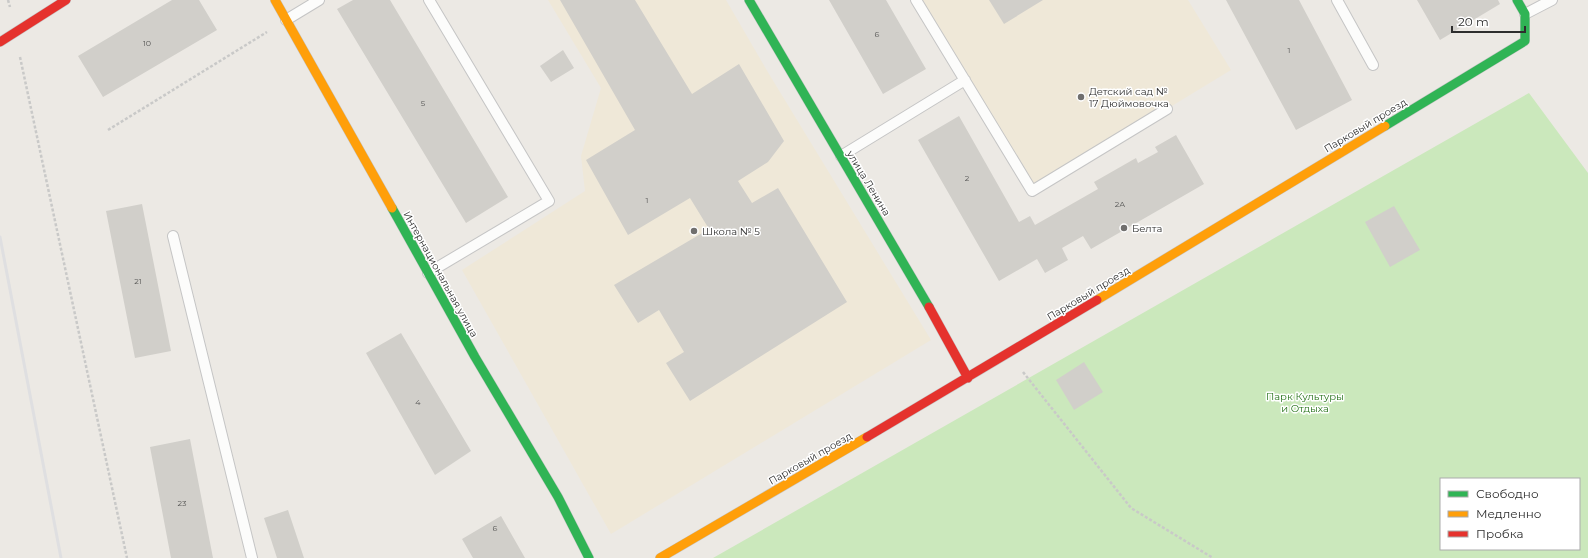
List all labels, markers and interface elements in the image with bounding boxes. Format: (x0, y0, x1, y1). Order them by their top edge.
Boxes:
scale bar (1452, 8, 1525, 34)
text: 20 m (1458, 14, 1489, 29)
house number: 6 (875, 29, 880, 39)
house number: 10 (143, 38, 151, 48)
house number: 1 (1288, 45, 1290, 55)
place label: Детский сад № 17 Дюймовочка (1089, 85, 1169, 110)
marker: Детский сад № 17 Дюймовочка (1076, 92, 1086, 102)
street label: Парковый проезд (1321, 95, 1409, 155)
house number: 5 (421, 98, 426, 108)
street label: улица Ленина (843, 147, 893, 218)
house number: 2 (965, 173, 970, 183)
house number: 1 (646, 195, 648, 205)
house number: 2А (1115, 199, 1125, 209)
street label: Интернациональная улица (400, 209, 481, 340)
place label: Белта (1132, 222, 1162, 235)
marker: Белта (1119, 223, 1129, 233)
place label: Школа № 5 (702, 225, 760, 238)
marker: Школа № 5 (689, 226, 699, 236)
street label: Парковый проезд (1044, 263, 1132, 323)
house number: 21 (134, 276, 142, 286)
park label: Парк Культуры и Отдыха (1266, 390, 1344, 415)
house number: 4 (415, 397, 421, 407)
street label: Парковый проезд (766, 429, 855, 488)
legend (1440, 478, 1580, 550)
text: Свободно (1476, 486, 1539, 501)
house number: 23 (177, 498, 187, 508)
text: Медленно (1476, 506, 1542, 521)
house number: 6 (493, 523, 498, 533)
text: Пробка (1476, 526, 1524, 541)

